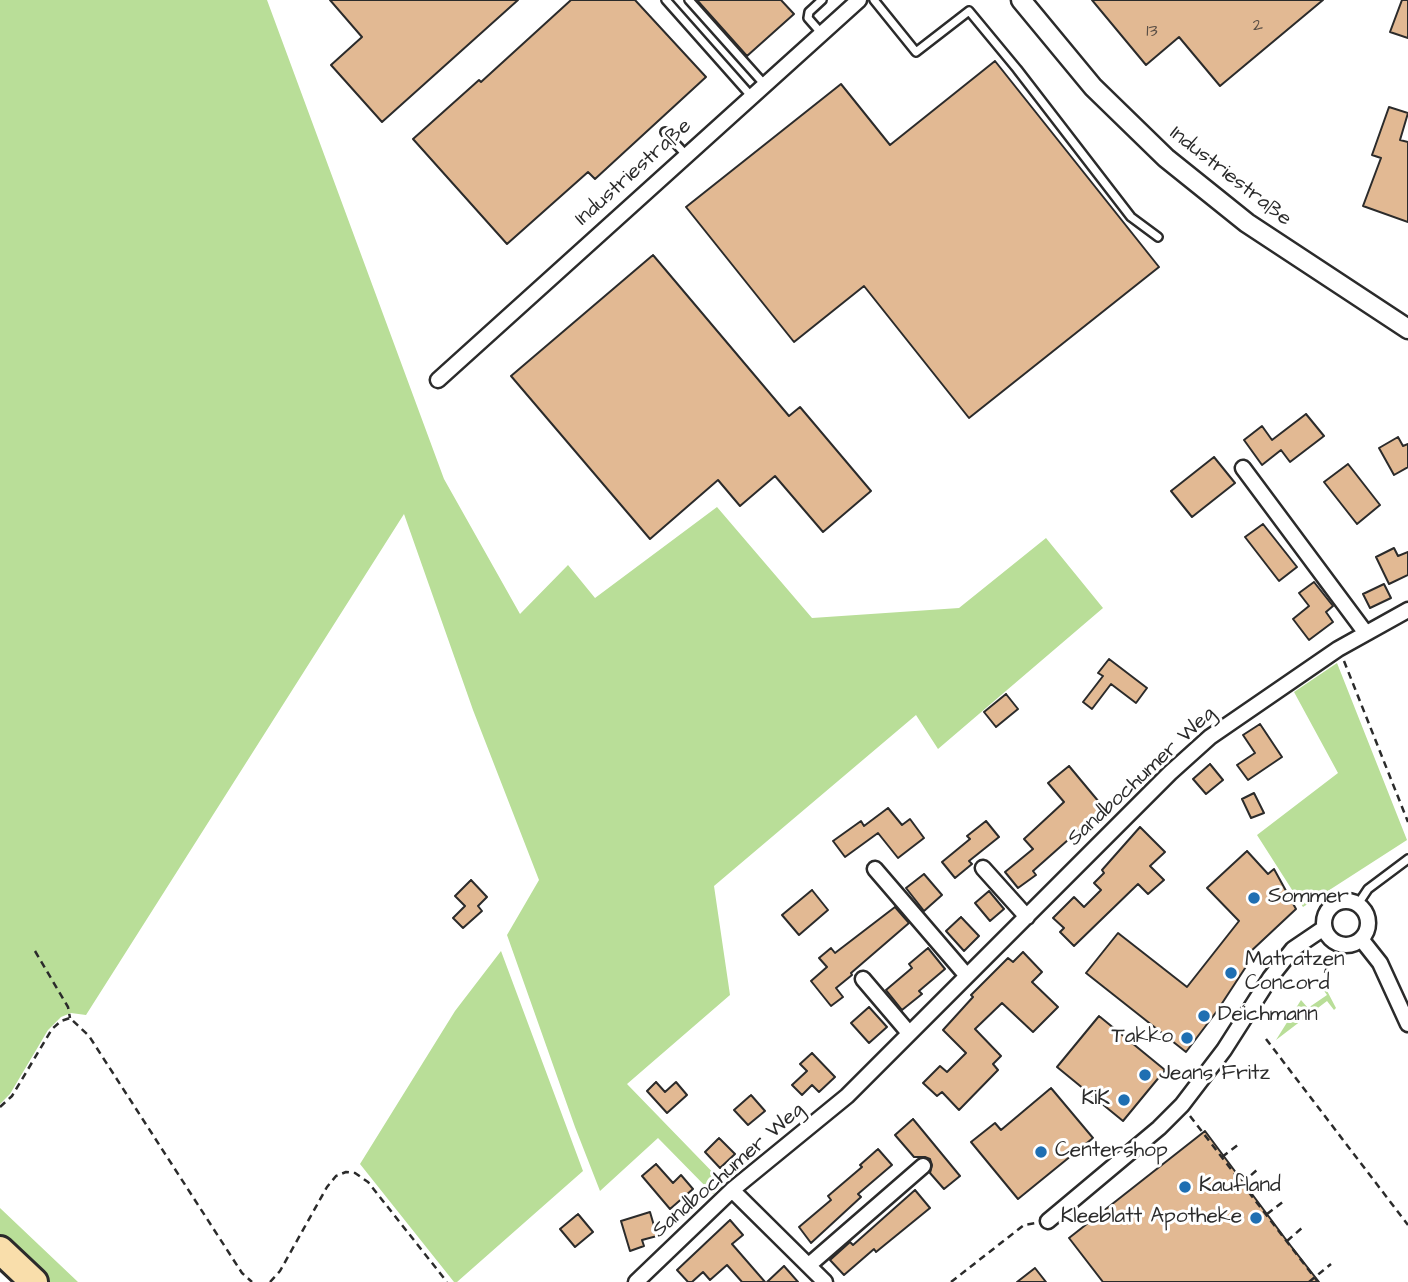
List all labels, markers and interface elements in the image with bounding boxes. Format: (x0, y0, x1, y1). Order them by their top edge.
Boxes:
house number: 2 (1253, 15, 1263, 37)
house number: 13 (1146, 21, 1158, 43)
street label: Industriestraße (571, 114, 697, 232)
street label: Industriestraße (1164, 122, 1296, 232)
street label: Sandbochumer Weg (1063, 702, 1221, 852)
place label: Sommer (1268, 885, 1349, 911)
marker: Sommer (1246, 890, 1262, 906)
place label: Matratzen Concord (1245, 948, 1345, 998)
marker: Matratzen Concord (1223, 965, 1239, 981)
place label: Deichmann (1218, 1003, 1318, 1029)
marker: Deichmann (1196, 1008, 1212, 1024)
place label: Takko (1112, 1025, 1173, 1051)
marker: Takko (1179, 1030, 1195, 1046)
place label: Jeans Fritz (1159, 1062, 1270, 1088)
marker: Jeans Fritz (1137, 1067, 1153, 1083)
place label: KiK (1081, 1087, 1110, 1113)
marker: KiK (1116, 1092, 1132, 1108)
street label: Sandbochumer Weg (648, 1098, 810, 1244)
place label: Centershop (1055, 1139, 1168, 1165)
marker: Centershop (1033, 1144, 1049, 1160)
place label: Kaufland (1199, 1174, 1281, 1200)
marker: Kaufland (1177, 1179, 1193, 1195)
place label: Kleeblatt Apotheke (1061, 1205, 1242, 1231)
marker: Kleeblatt Apotheke (1248, 1210, 1264, 1226)

